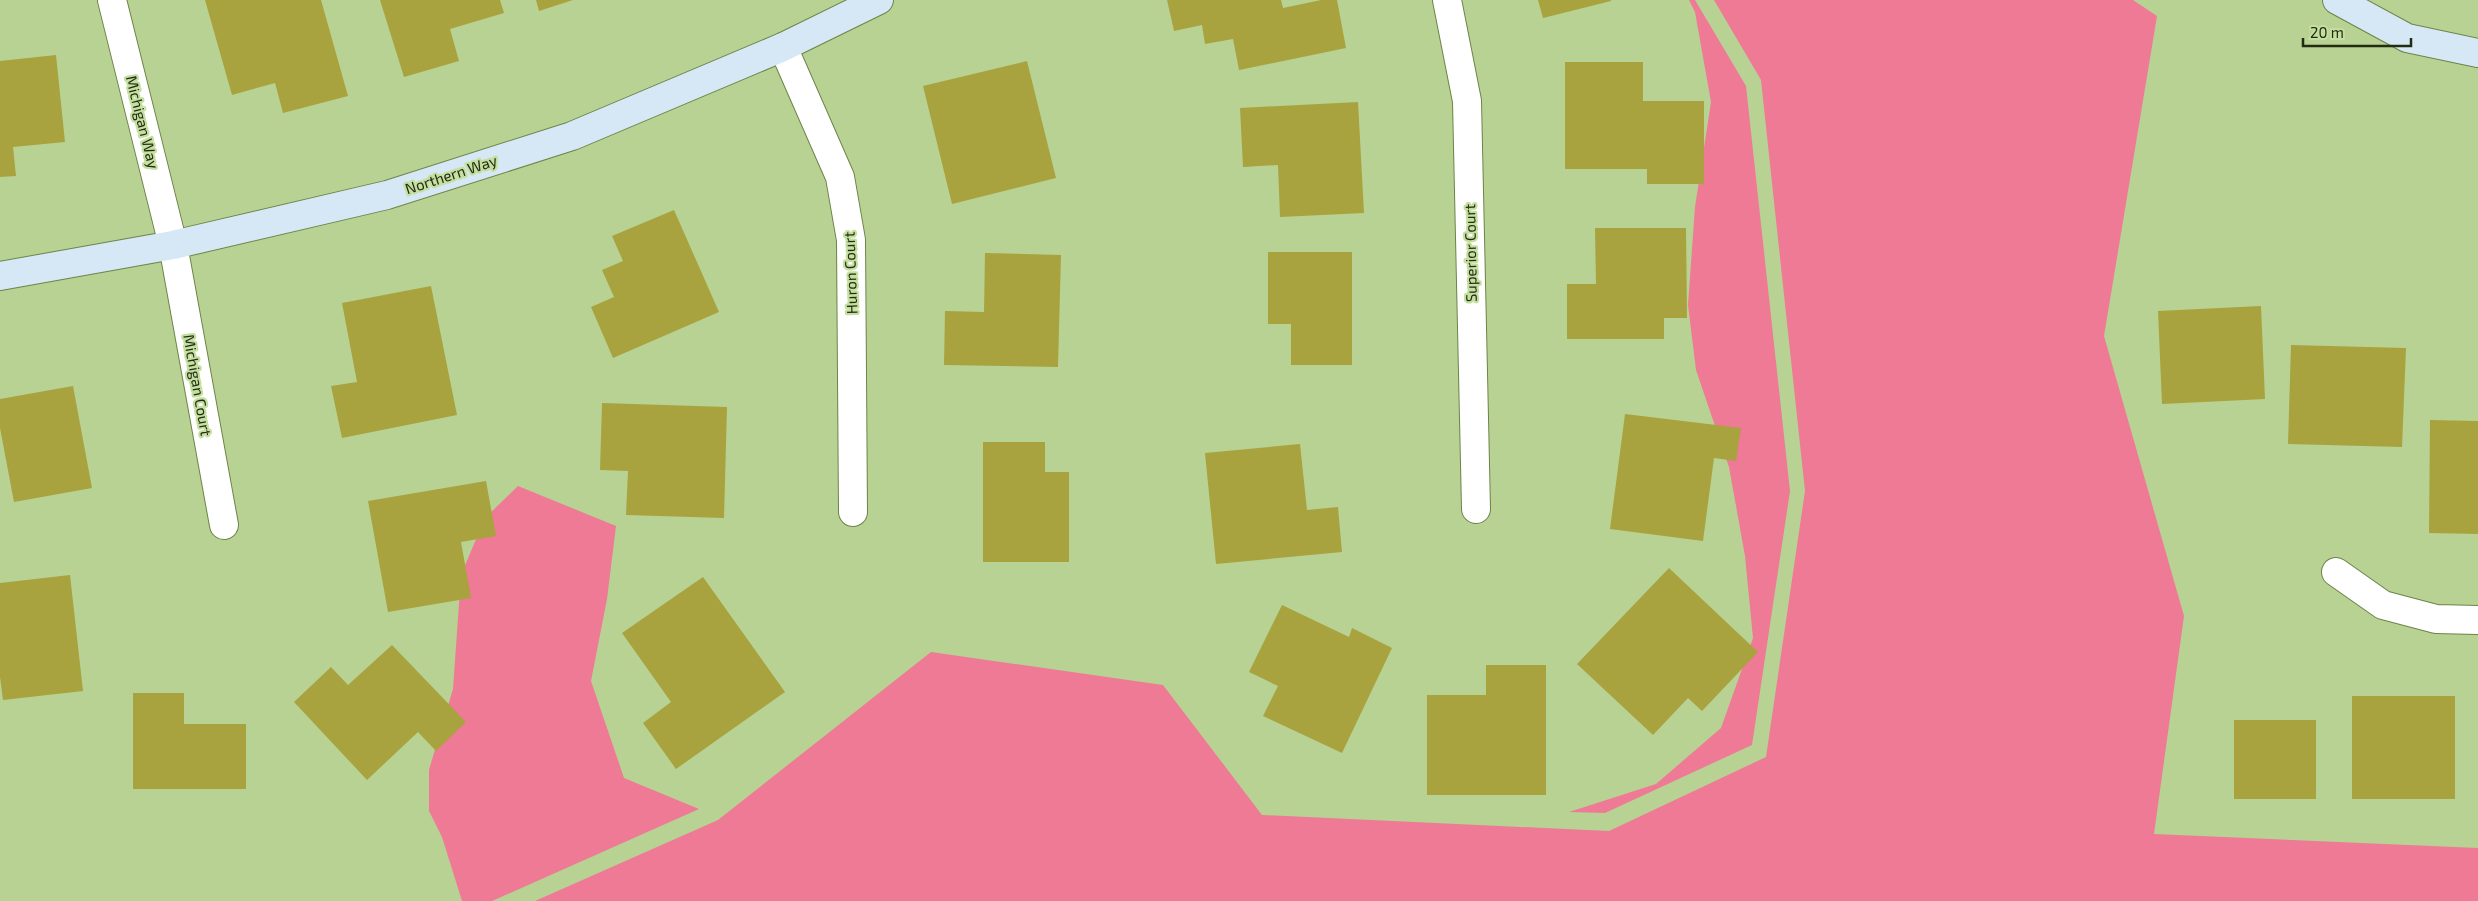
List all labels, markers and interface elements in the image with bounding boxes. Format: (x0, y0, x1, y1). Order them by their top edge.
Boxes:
scale bar (2303, 15, 2410, 47)
text: 20 m (2310, 23, 2344, 41)
street label: Michigan Way (123, 74, 163, 170)
street label: Northern Way (403, 151, 499, 197)
street label: Superior Court (1460, 203, 1480, 302)
street label: Huron Court (840, 231, 860, 314)
street label: Michigan Court (180, 333, 216, 437)

